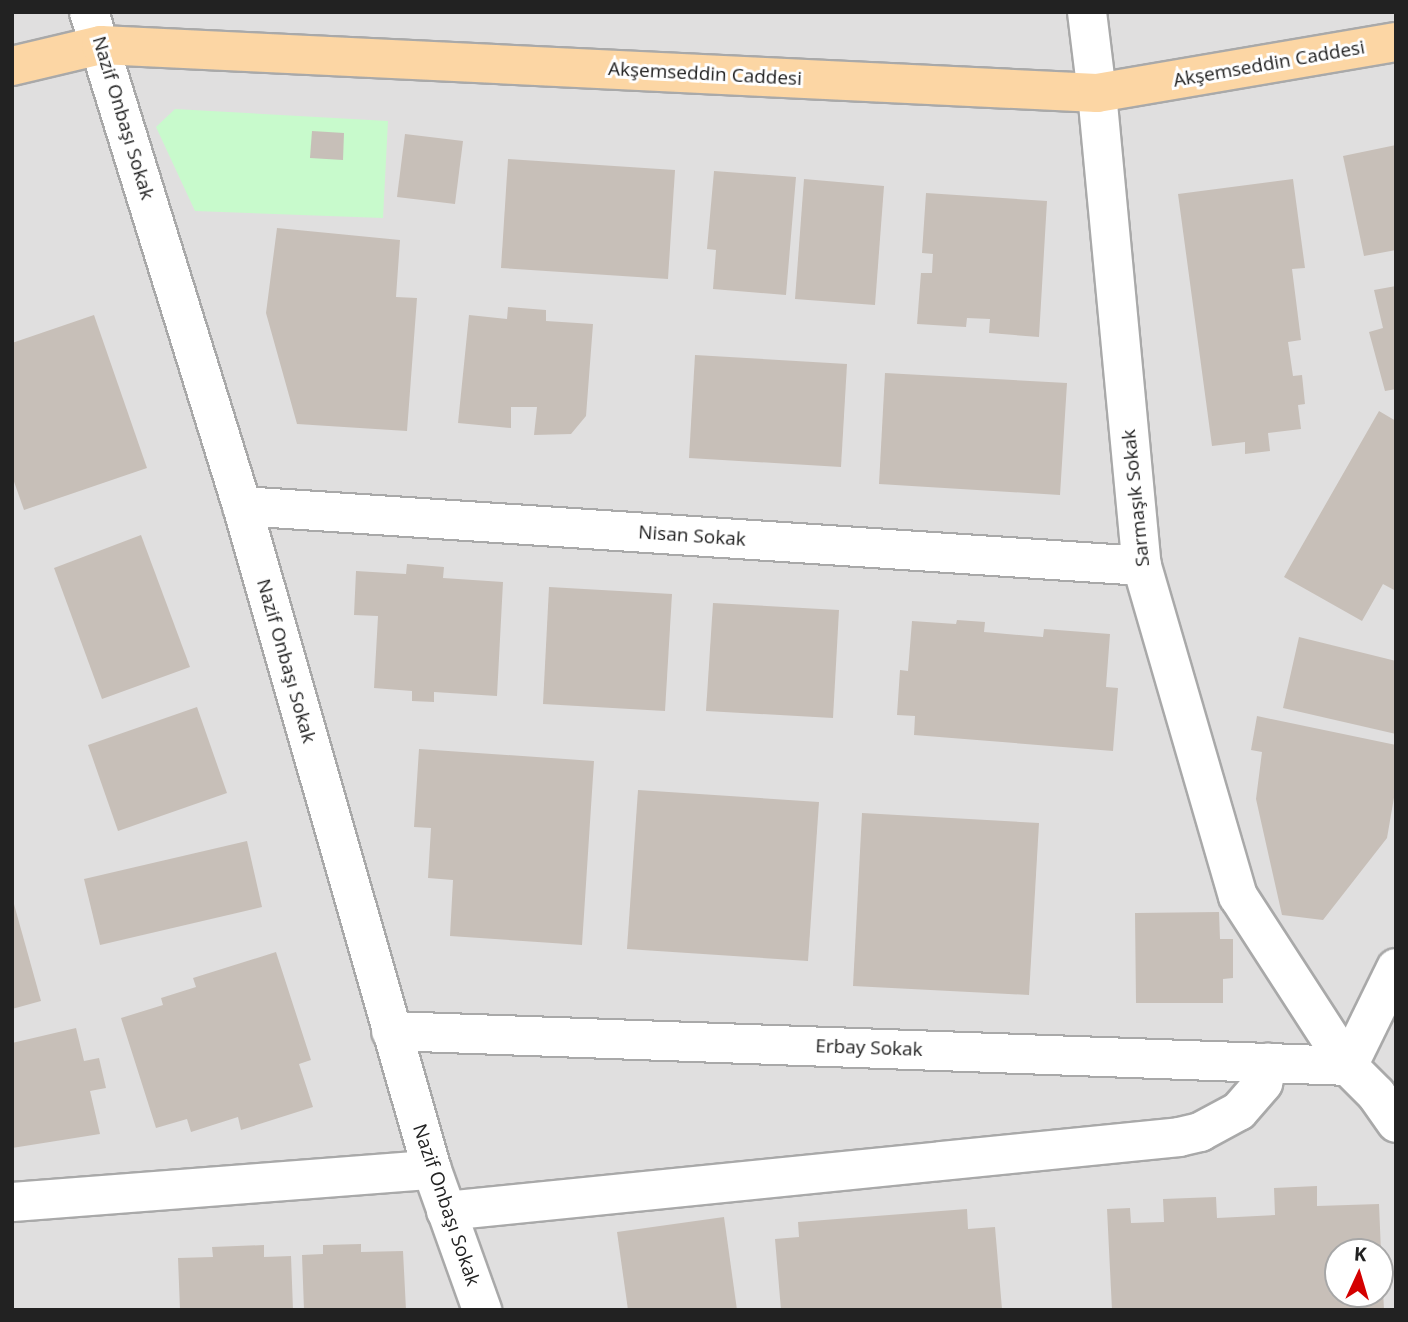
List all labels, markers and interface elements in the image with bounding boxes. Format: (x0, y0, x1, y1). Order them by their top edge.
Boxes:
street label: Nazif Onbaşı Sokak (87, 34, 159, 202)
street label: Akşemseddin Caddesi (1172, 36, 1366, 92)
street label: Akşemseddin Caddesi (608, 58, 802, 90)
street label: Sarmaşık Sokak (1117, 428, 1155, 568)
street label: Nisan Sokak (637, 521, 747, 551)
street label: Nazif Onbaşı Sokak (252, 576, 320, 746)
street label: Erbay Sokak (815, 1035, 923, 1061)
street label: Nazif Onbaşı Sokak (408, 1121, 484, 1289)
north arrow (1324, 1238, 1394, 1308)
text: K (1353, 1241, 1368, 1267)

